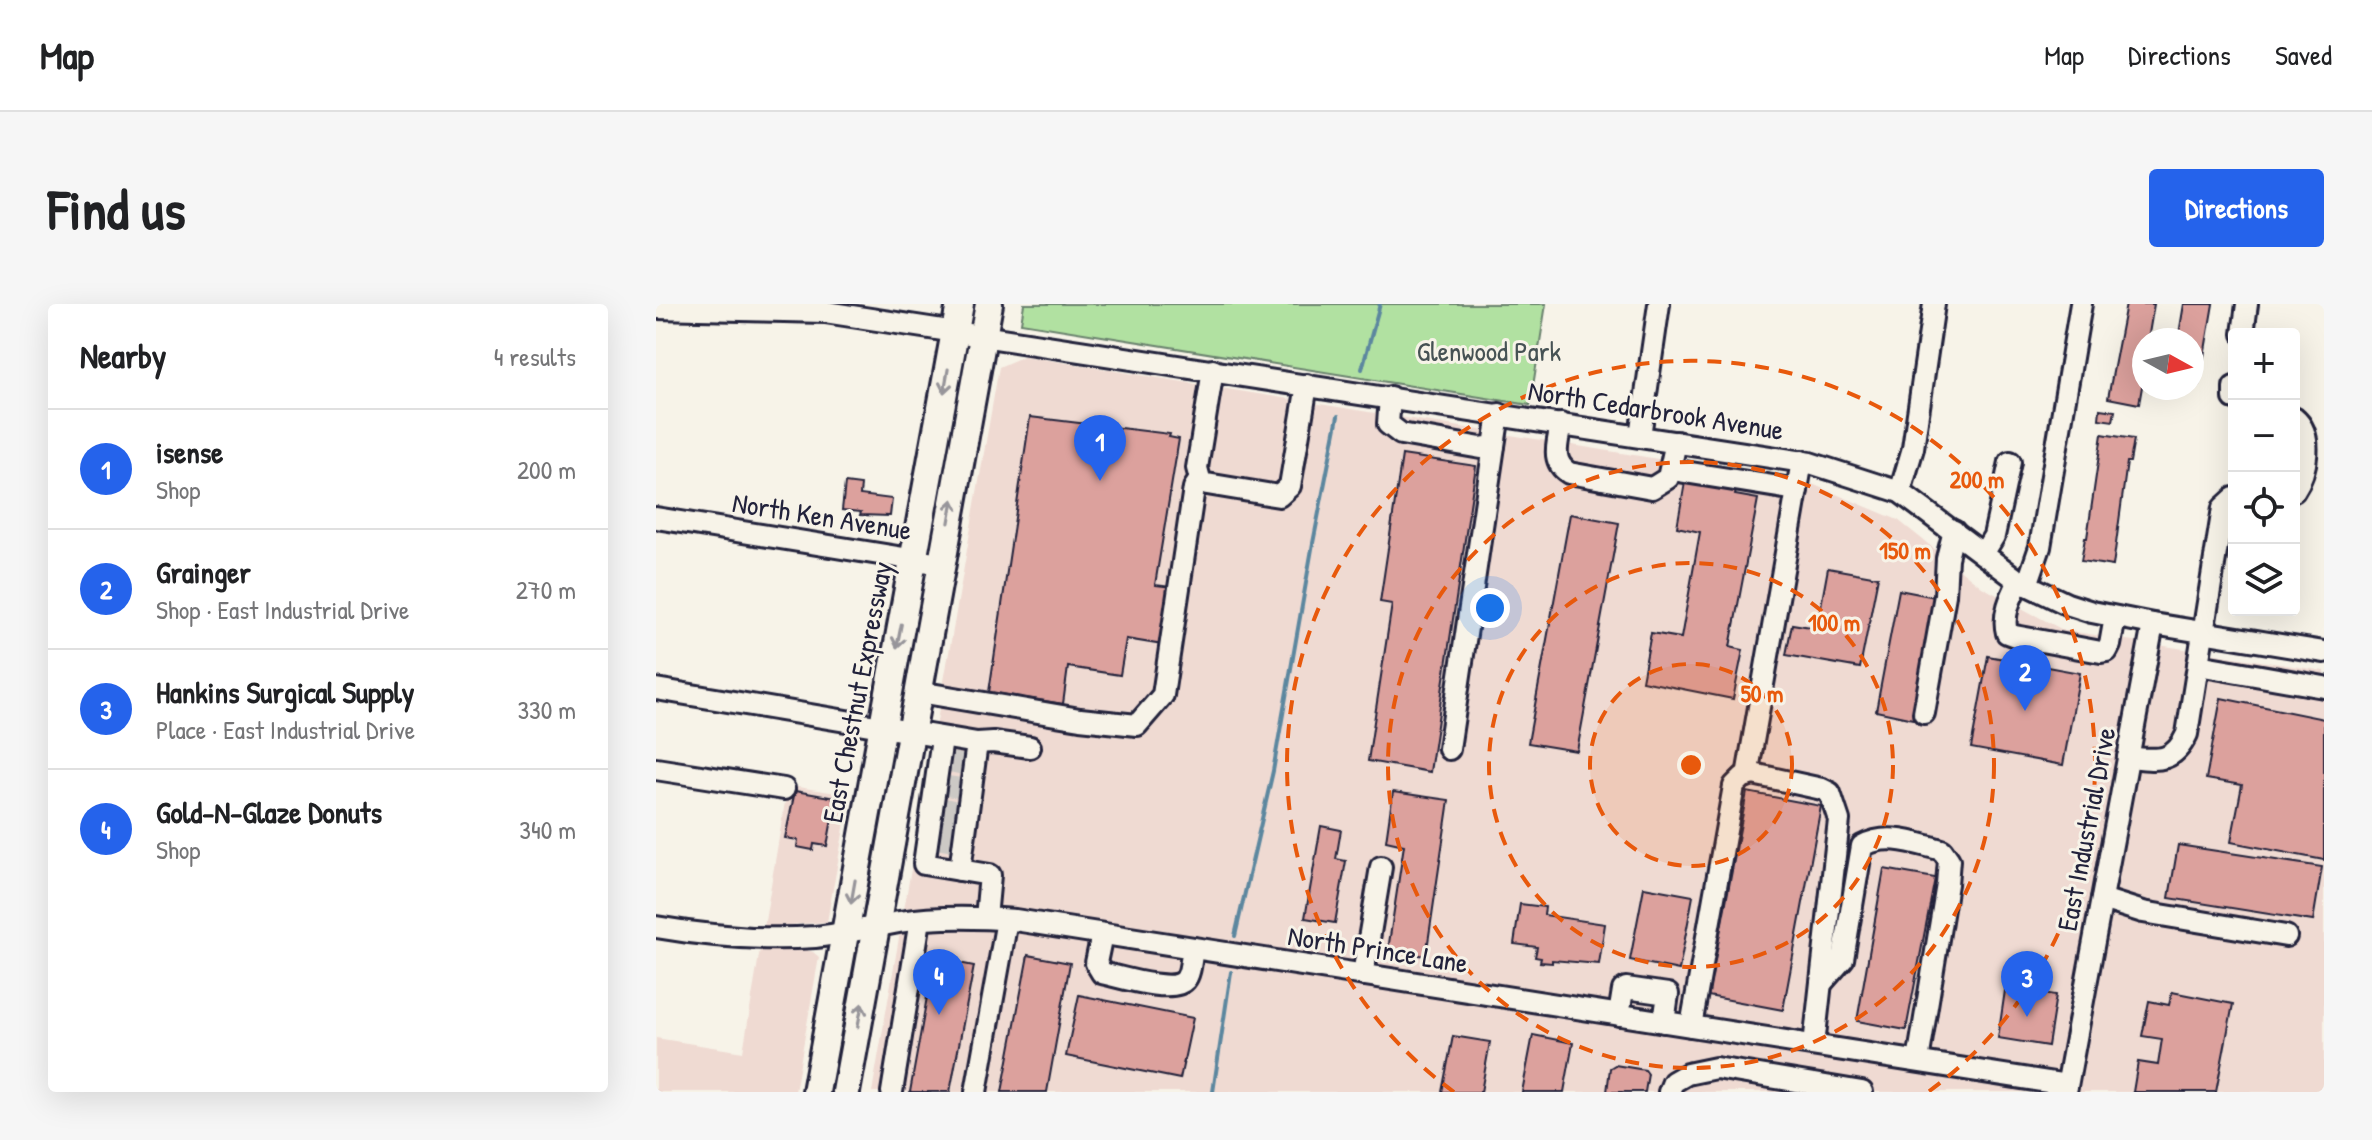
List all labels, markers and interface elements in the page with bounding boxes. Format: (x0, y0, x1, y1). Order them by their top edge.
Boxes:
text: Map (40, 29, 94, 81)
text: Map (2044, 36, 2084, 74)
text: Directions (2128, 36, 2231, 74)
text: Saved (2275, 36, 2332, 74)
button: Directions (2149, 169, 2324, 247)
text: Find us (48, 171, 186, 246)
north arrow (2132, 328, 2204, 400)
map controls (2228, 328, 2300, 616)
button: + (2228, 328, 2300, 400)
park label: Glenwood Park (1417, 332, 1562, 370)
text: Nearby (80, 333, 166, 379)
text: 4 results (494, 339, 576, 374)
one-way arrow (938, 367, 953, 393)
street label: North Cedarbrook Avenue (1526, 371, 1786, 449)
button: − (2228, 400, 2300, 472)
pin: 1 (1074, 415, 1126, 481)
text: isense (156, 432, 223, 472)
text: 1 (101, 452, 111, 487)
text: 200 m (517, 452, 576, 487)
text: 200 m (1950, 463, 2004, 495)
text: Shop (156, 472, 200, 507)
button: locate (2228, 472, 2300, 544)
street label: North Ken Avenue (730, 483, 914, 549)
one-way arrow (944, 499, 959, 525)
text: 150 m (1879, 534, 1931, 566)
button: layers (2228, 544, 2300, 616)
text: Grainger (156, 552, 251, 592)
street label: East Chestnut Expressway (813, 558, 901, 826)
text: 2 (100, 572, 112, 607)
text: 270 m (516, 572, 576, 607)
your location (1470, 588, 1510, 628)
text: Shop · East Industrial Drive (156, 592, 409, 627)
text: 100 m (1808, 606, 1860, 638)
one-way arrow (890, 623, 905, 649)
pin: 2 (1999, 645, 2051, 711)
text: Hankins Surgical Supply (156, 672, 414, 712)
text: 50 m (1741, 677, 1783, 709)
text: 3 (100, 692, 112, 727)
text: 330 m (517, 692, 576, 727)
text: Place · East Industrial Drive (156, 712, 415, 747)
street label: East Industrial Drive (2048, 724, 2124, 934)
centre of rings (1677, 751, 1705, 779)
text: Gold-N-Glaze Donuts (156, 792, 382, 832)
text: 4 (101, 812, 111, 847)
text: 340 m (519, 812, 576, 847)
text: Shop (156, 832, 200, 867)
one-way arrow (844, 879, 859, 904)
street label: North Prince Lane (1285, 916, 1471, 982)
pin: 4 (913, 949, 965, 1015)
pin: 3 (2001, 951, 2053, 1017)
one-way arrow (854, 1003, 869, 1029)

